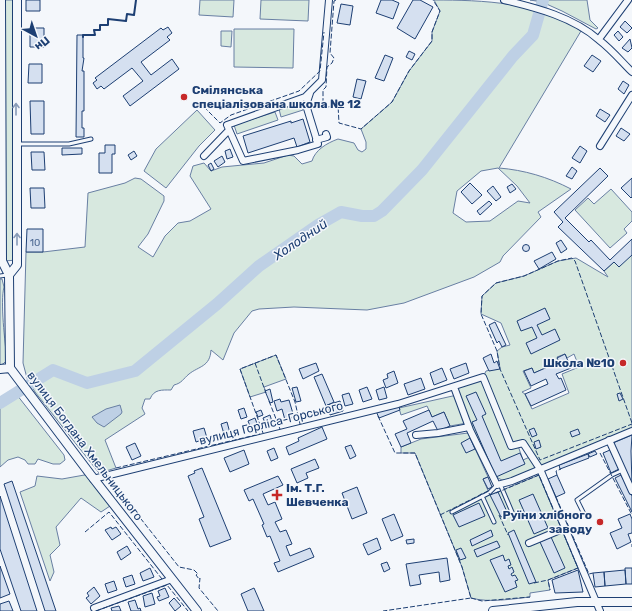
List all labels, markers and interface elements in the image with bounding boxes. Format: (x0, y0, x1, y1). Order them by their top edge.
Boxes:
north arrow (16, 16, 56, 56)
text: Пн (32, 33, 52, 53)
place label: Смілянська спеціалізована школа № 12 (192, 83, 361, 111)
marker: Смілянська спеціалізована школа № 12 (179, 92, 189, 102)
one-way arrow (12, 103, 20, 116)
water label: Холодний (270, 216, 330, 263)
one-way arrow (13, 233, 21, 246)
house number: 10 (30, 237, 40, 249)
place label: Школа №10 (543, 356, 615, 370)
marker: Школа №10 (618, 358, 628, 368)
street label: вулиця Богдана Хмельницького (24, 369, 146, 523)
street label: вулиця Горліса-Горського (197, 398, 345, 448)
place label: Ім. Т.Г. Шевченка (286, 481, 349, 509)
marker: Ім. Т.Г. Шевченка (271, 489, 283, 501)
place label: Руїни хлібного заводу (502, 508, 592, 536)
marker: Руїни хлібного заводу (595, 517, 605, 527)

